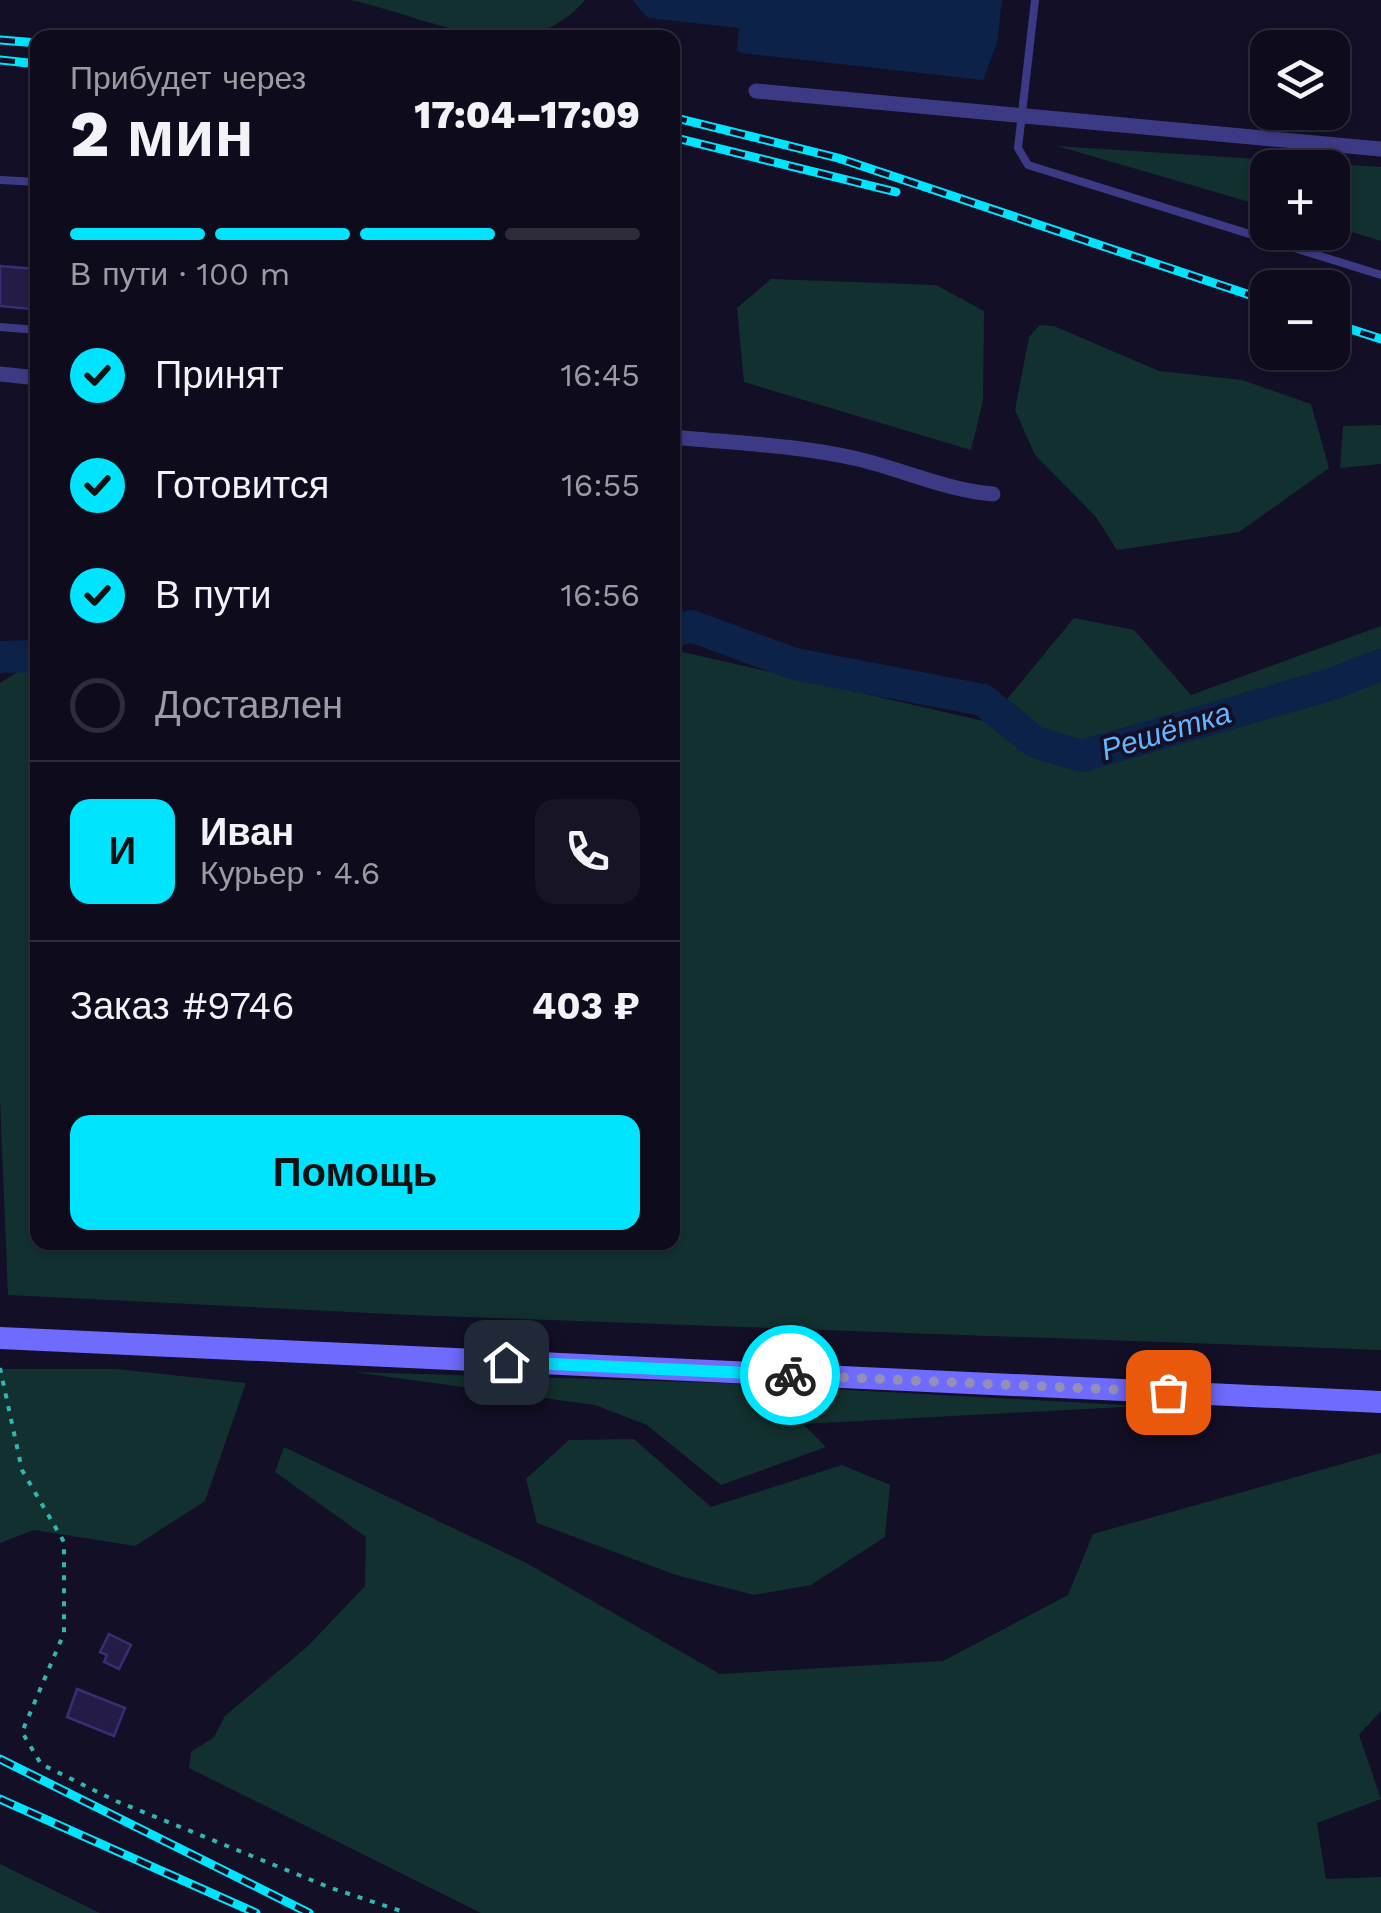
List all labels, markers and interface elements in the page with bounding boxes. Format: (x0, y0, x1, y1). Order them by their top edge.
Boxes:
map controls (1250, 30, 1350, 370)
button: layers (1250, 30, 1350, 130)
text: Прибудет через (70, 59, 306, 97)
text: 17:04–17:09 (414, 93, 640, 137)
text: 2 мин (70, 96, 254, 172)
button: + (1250, 150, 1350, 250)
text: В пути · 100 m (70, 255, 290, 293)
button: − (1250, 270, 1350, 370)
icon: check (70, 348, 125, 403)
text: Принят (155, 353, 284, 397)
text: 16:45 (560, 356, 640, 394)
icon: check (70, 458, 125, 513)
text: Готовится (155, 463, 329, 507)
text: 16:55 (561, 466, 640, 504)
icon: check (70, 568, 125, 623)
text: В пути (155, 573, 272, 617)
text: 16:56 (561, 576, 640, 614)
text: Доставлен (155, 683, 343, 727)
water label: Решётка (1097, 695, 1235, 767)
button: phone (535, 799, 640, 904)
text: Иван (200, 810, 294, 854)
text: И (109, 829, 136, 873)
text: Курьер · 4.6 (200, 854, 380, 892)
text: Заказ #9746 (70, 984, 295, 1028)
text: 403 ₽ (532, 984, 640, 1028)
button: Помощь (70, 1115, 640, 1230)
pin (464, 1320, 549, 1405)
courier (740, 1325, 840, 1425)
icon: home (479, 1335, 534, 1390)
icon: bike (763, 1348, 818, 1403)
pin (1126, 1350, 1211, 1435)
icon: bag (1141, 1365, 1196, 1420)

